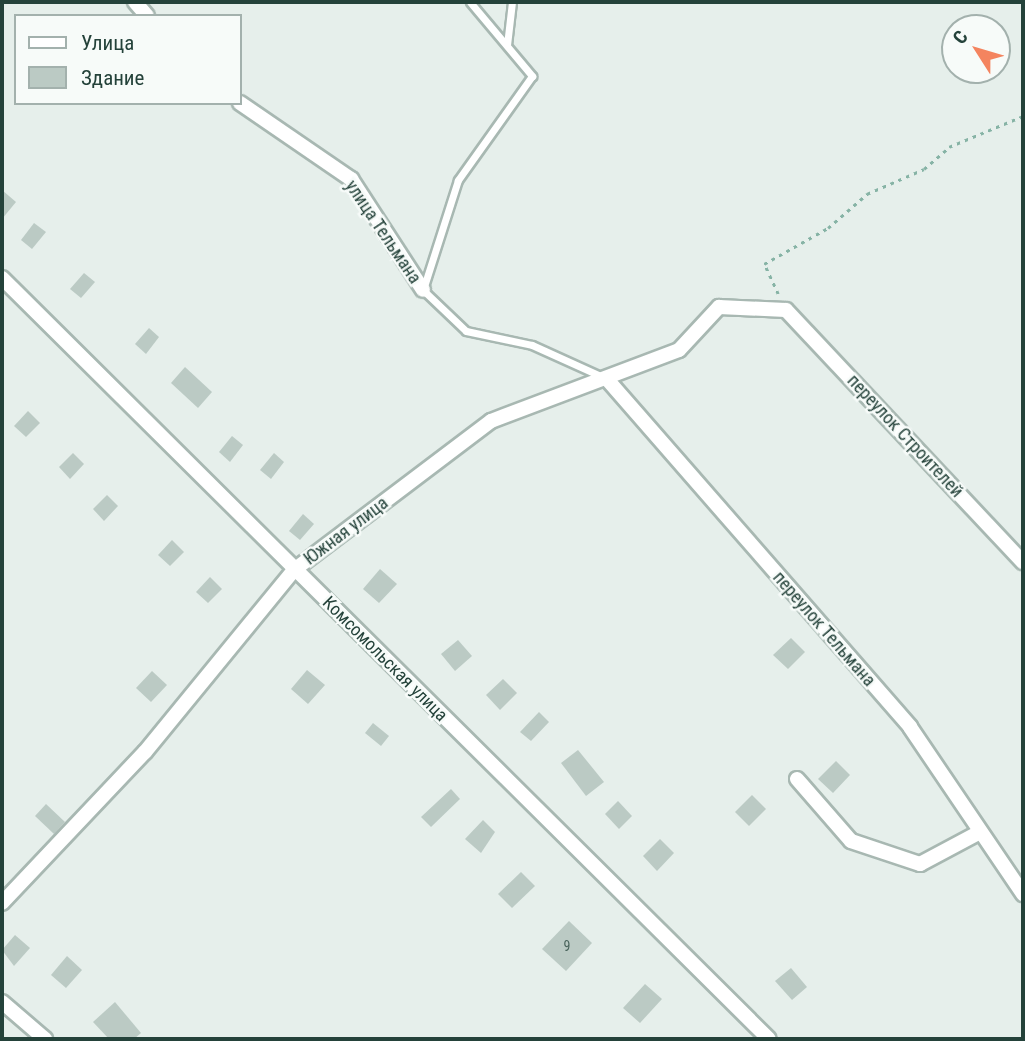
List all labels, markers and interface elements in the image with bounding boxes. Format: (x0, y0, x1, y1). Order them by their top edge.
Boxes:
legend (14, 14, 242, 105)
north arrow (941, 14, 1011, 84)
text: С (948, 26, 973, 49)
text: Улица (81, 31, 134, 55)
text: Здание (81, 66, 144, 90)
street label: улица Тельмана (340, 176, 426, 288)
street label: переулок Строителей (843, 370, 967, 502)
street label: Южная улица (300, 492, 392, 570)
street label: переулок Тельмана (768, 567, 880, 691)
street label: Комсомольская улица (318, 592, 452, 726)
house number: 9 (564, 938, 570, 954)

